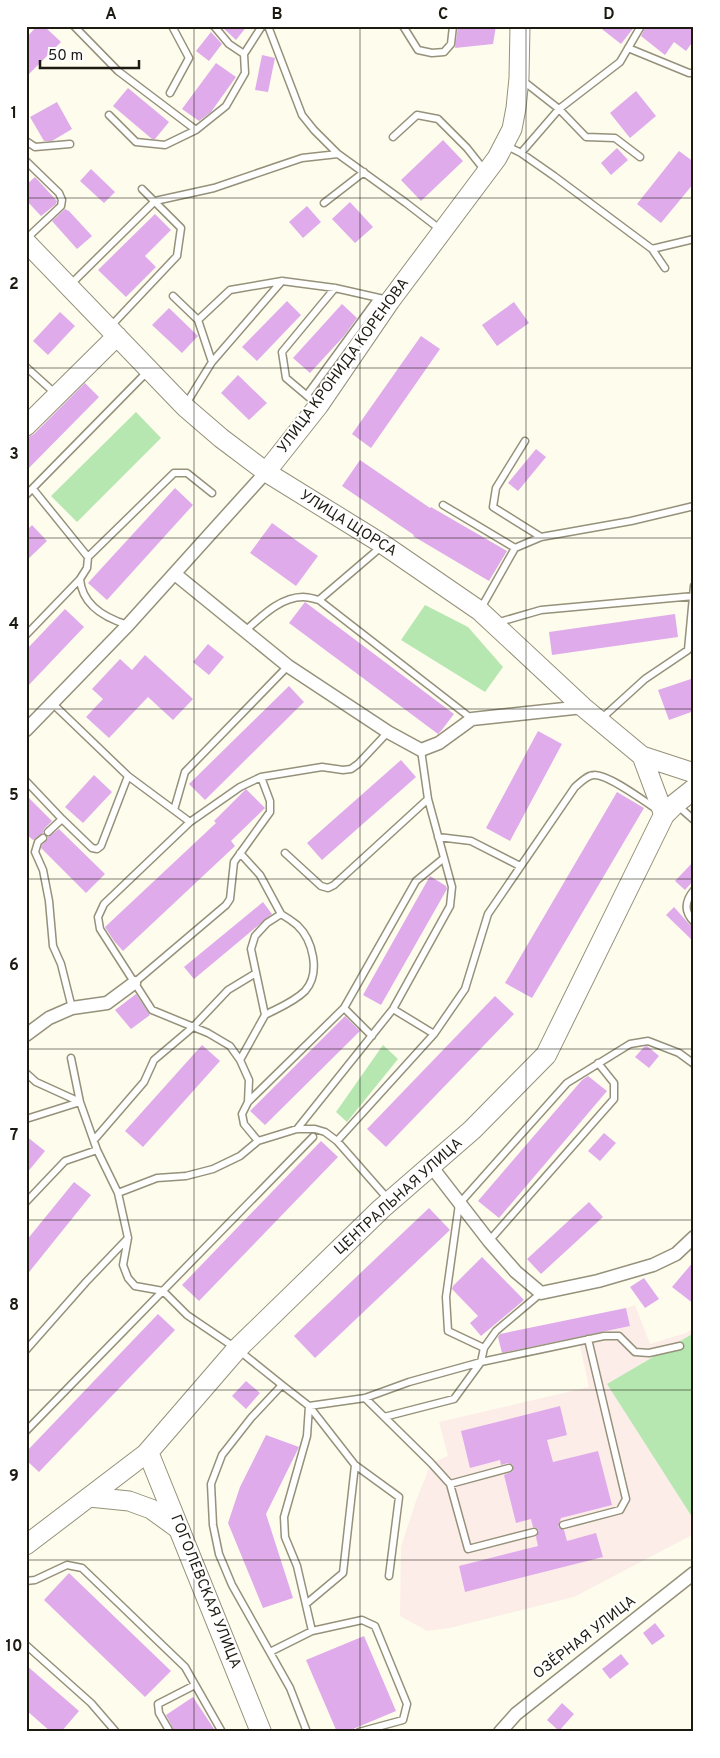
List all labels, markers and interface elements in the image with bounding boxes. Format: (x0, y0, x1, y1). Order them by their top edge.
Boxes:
text: A (105, 5, 117, 25)
text: B (271, 5, 283, 25)
text: C (438, 5, 448, 25)
text: D (603, 5, 615, 25)
scale bar (40, 38, 139, 70)
text: 50 m (48, 47, 83, 66)
text: 1 (11, 104, 17, 124)
text: 2 (9, 275, 19, 295)
street label: УЛИЦА КРОНИДА КОРЕНОВА (274, 275, 414, 457)
text: 3 (9, 445, 19, 465)
street label: УЛИЦА ЩОРСА (296, 487, 400, 561)
text: 4 (9, 615, 19, 635)
text: 5 (9, 786, 19, 806)
text: 6 (9, 956, 19, 976)
text: 7 (10, 1126, 18, 1146)
street label: ЦЕНТРАЛЬНАЯ УЛИЦА (331, 1134, 467, 1260)
text: 8 (9, 1296, 19, 1316)
text: 9 (9, 1467, 19, 1487)
street label: ГОГОЛЕВСКАЯ УЛИЦА (165, 1512, 245, 1672)
street label: ОЗЁРНАЯ УЛИЦА (529, 1591, 640, 1684)
text: 10 (6, 1637, 22, 1657)

